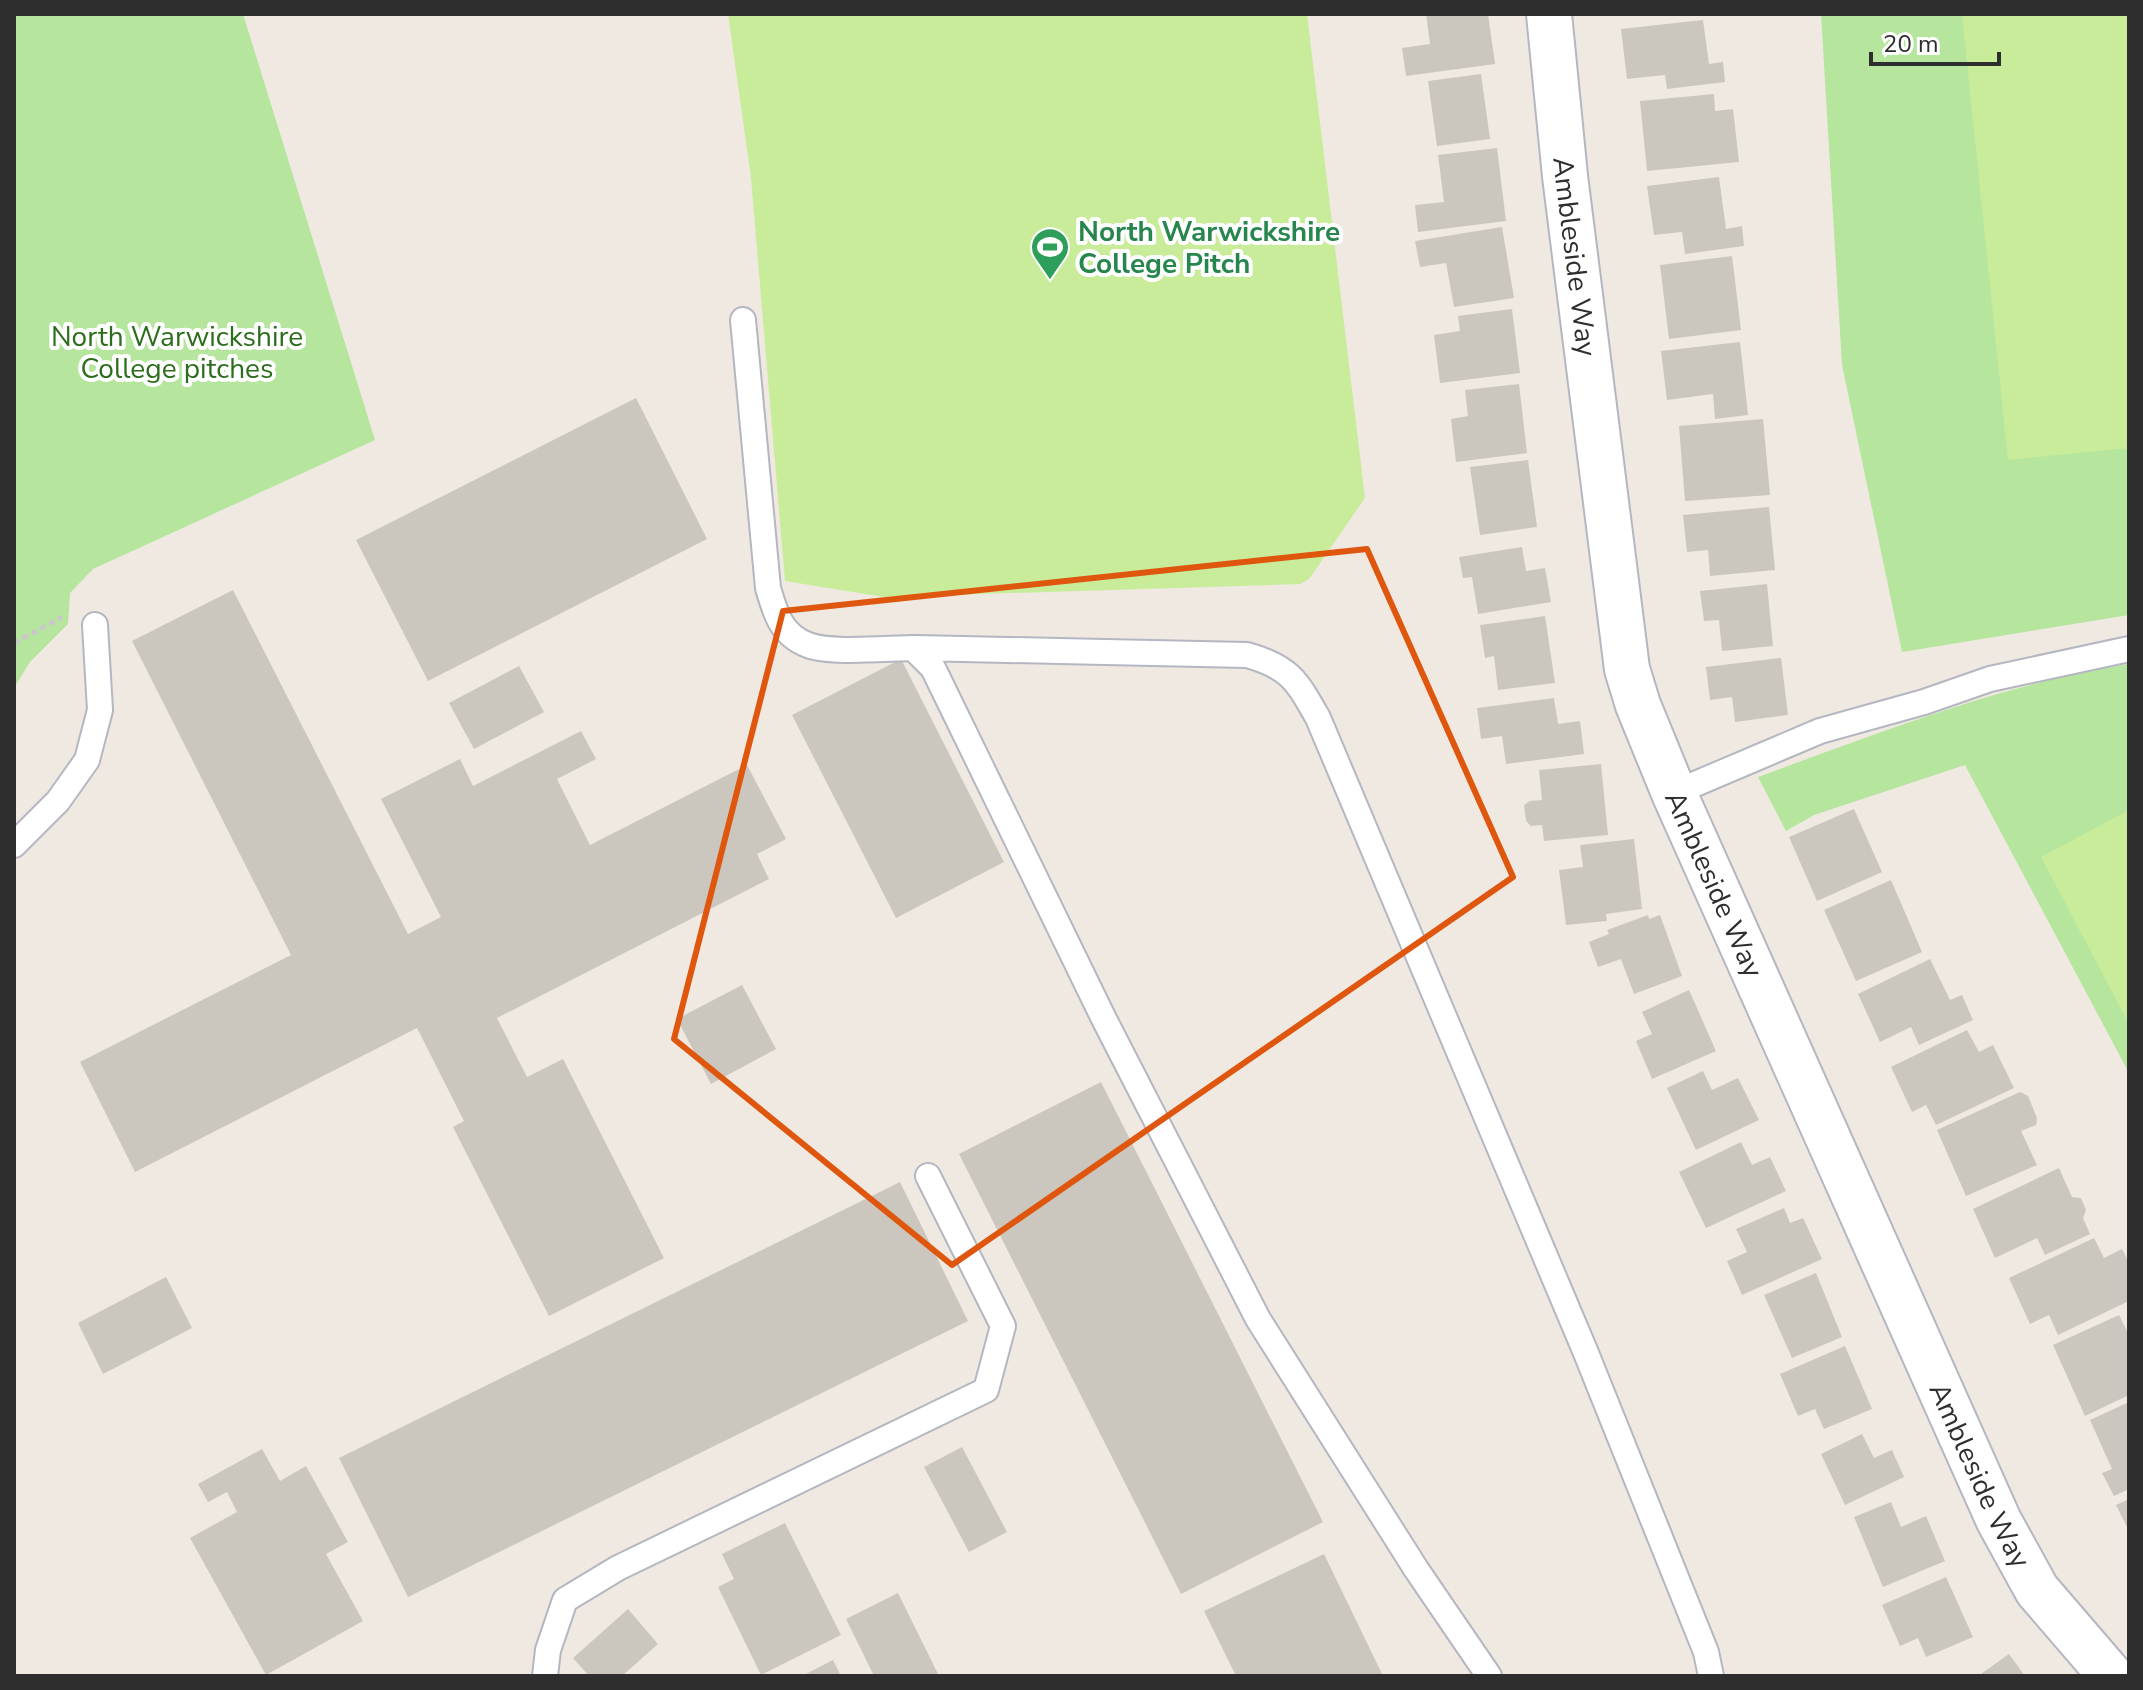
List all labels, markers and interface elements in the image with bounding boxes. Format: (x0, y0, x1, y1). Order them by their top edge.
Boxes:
scale bar (1871, 16, 1999, 66)
text: 20 m (1883, 28, 1939, 60)
street label: Ambleside Way (1543, 155, 1606, 359)
place label: North Warwickshire College Pitch (1078, 213, 1340, 283)
sports icon: North Warwickshire College Pitch (1029, 226, 1071, 281)
park label: North Warwickshire College pitches (51, 318, 303, 388)
street label: Ambleside Way (1655, 785, 1772, 984)
street label: Ambleside Way (1920, 1377, 2039, 1576)

